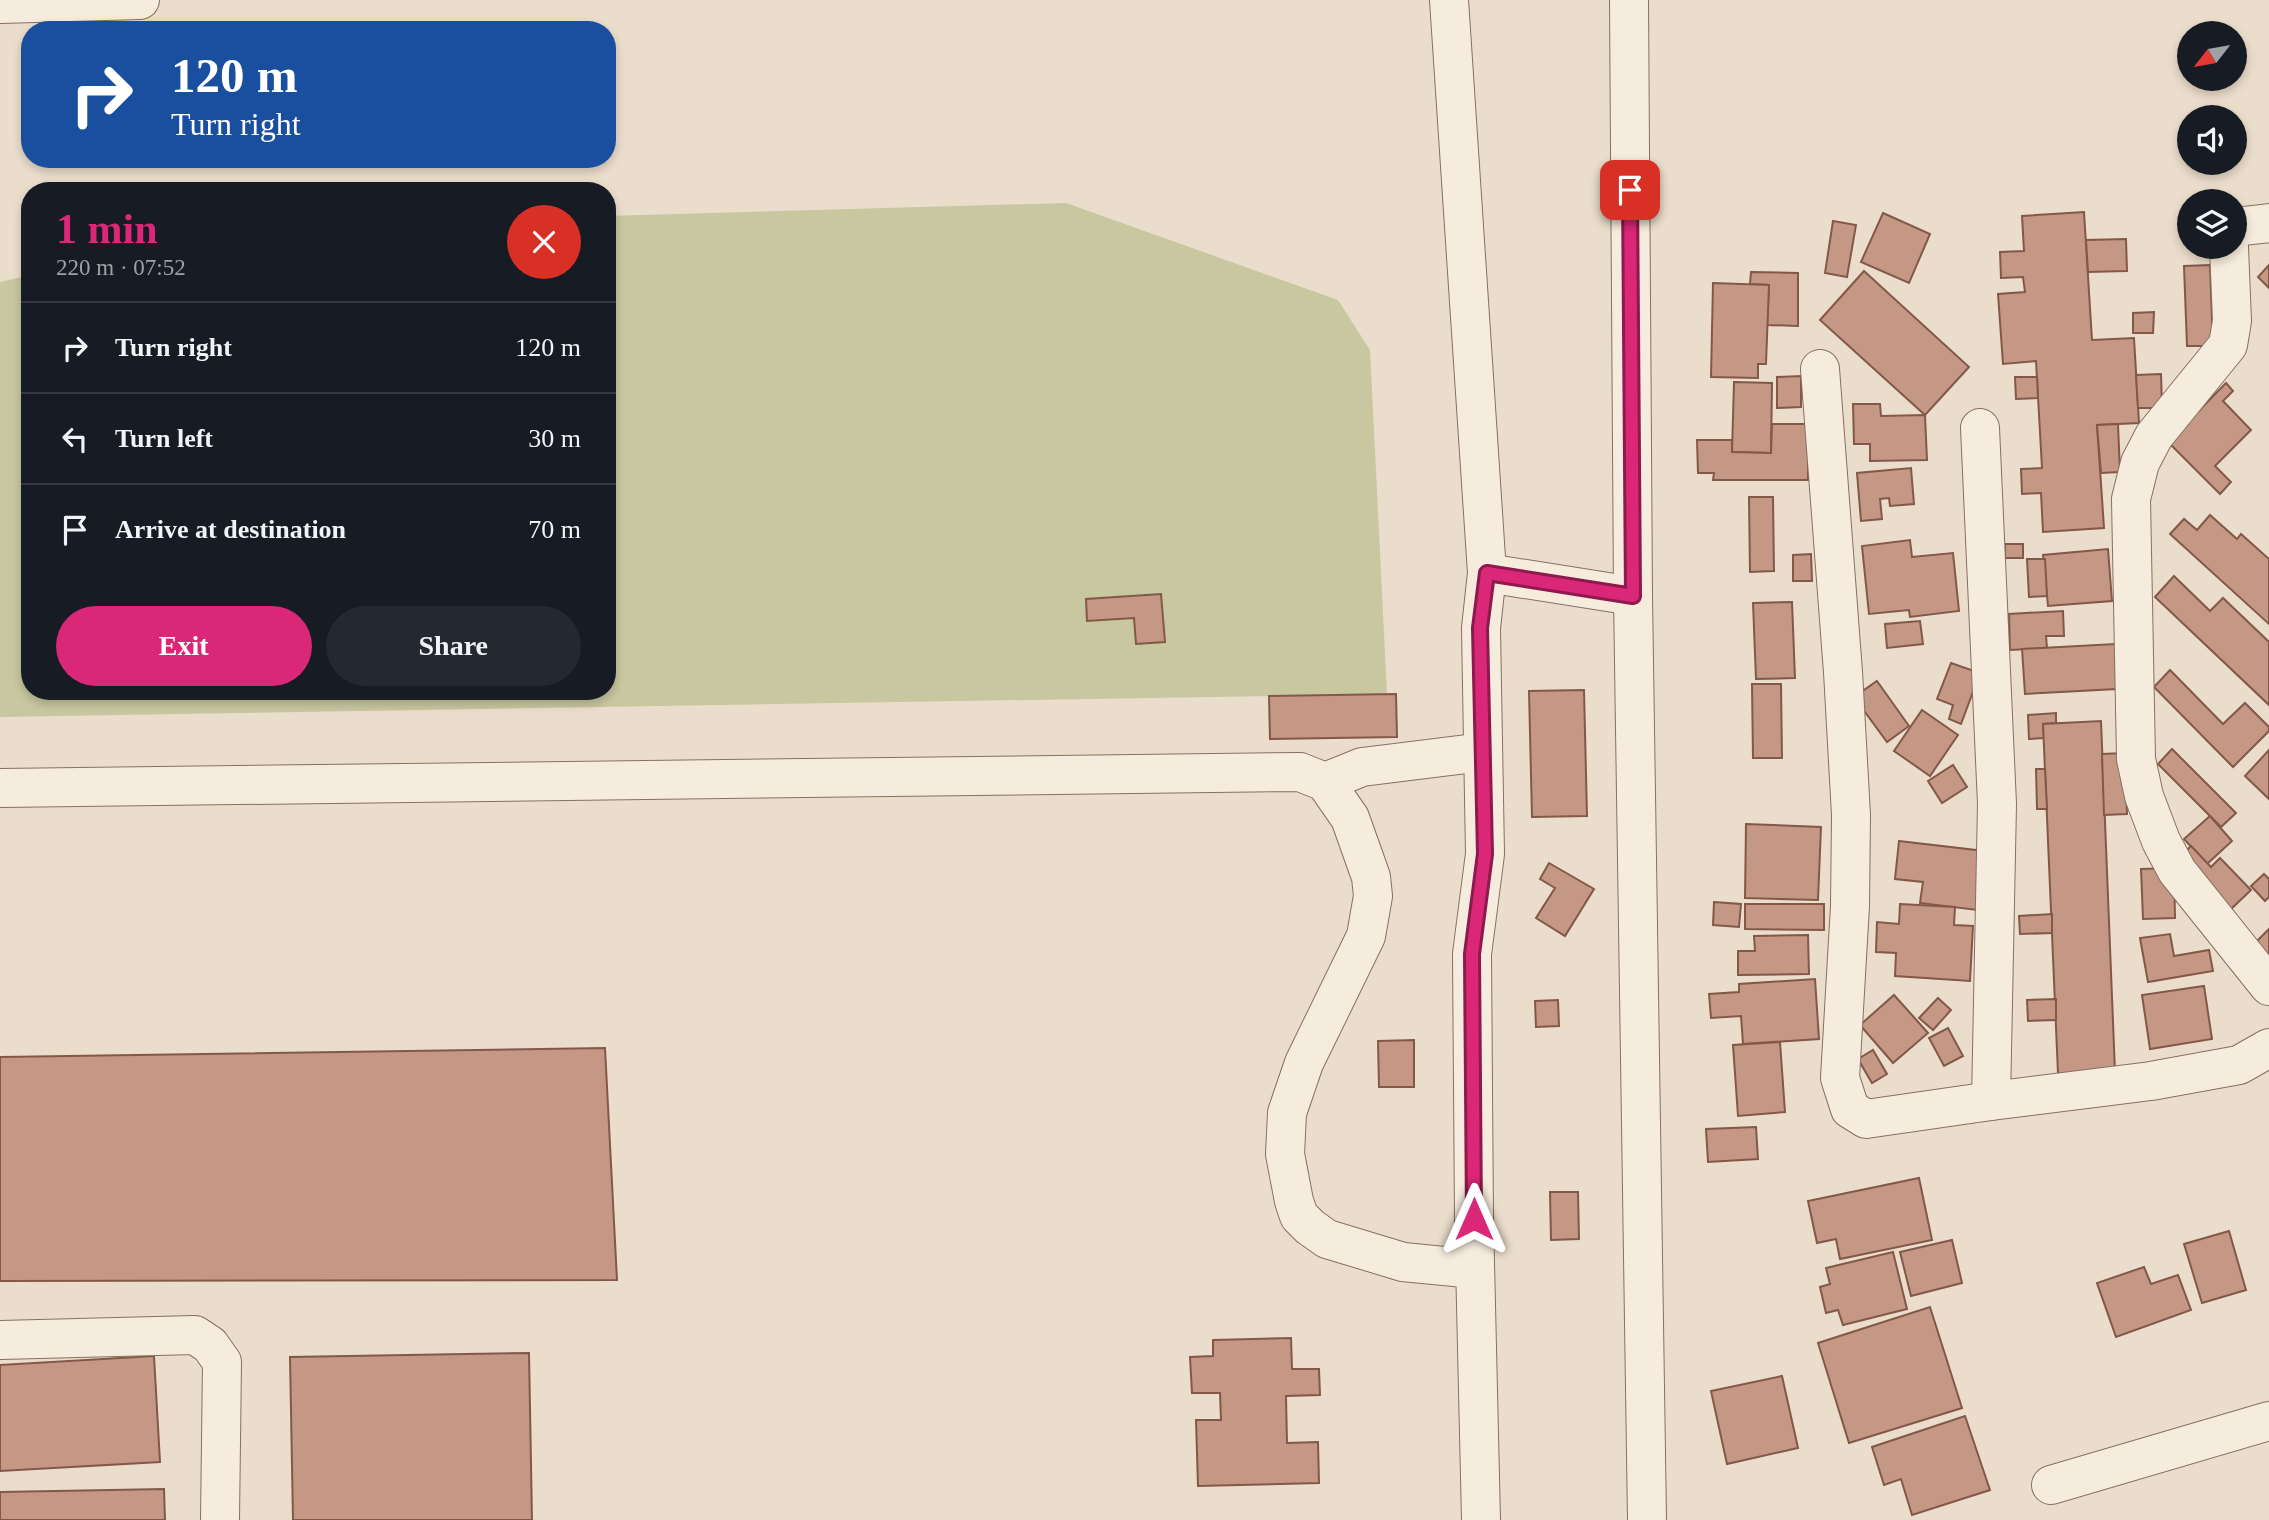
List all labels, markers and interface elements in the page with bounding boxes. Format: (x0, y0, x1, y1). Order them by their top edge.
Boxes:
north arrow (2177, 21, 2247, 91)
map controls (2177, 21, 2247, 259)
text: 120 m (171, 48, 298, 103)
icon: right (56, 49, 147, 140)
button: sound (2177, 105, 2247, 175)
text: Turn right (171, 106, 301, 142)
pin (1600, 160, 1660, 220)
icon: arrive (1611, 171, 1649, 209)
button: layers (2177, 189, 2247, 259)
button: close (507, 205, 581, 279)
text: 1 min (56, 206, 158, 252)
text: 220 m · 07:52 (56, 255, 186, 280)
icon: right (56, 329, 94, 367)
text: Turn right (115, 333, 232, 362)
text: 120 m (515, 333, 581, 362)
icon: left (56, 420, 94, 458)
text: Turn left (115, 424, 213, 453)
text: 30 m (528, 424, 581, 453)
icon: arrive (56, 511, 94, 549)
text: Arrive at destination (115, 515, 346, 544)
text: 70 m (528, 515, 581, 544)
button: Exit (56, 606, 312, 686)
button: Share (326, 606, 581, 686)
position arrow (1437, 1182, 1511, 1256)

